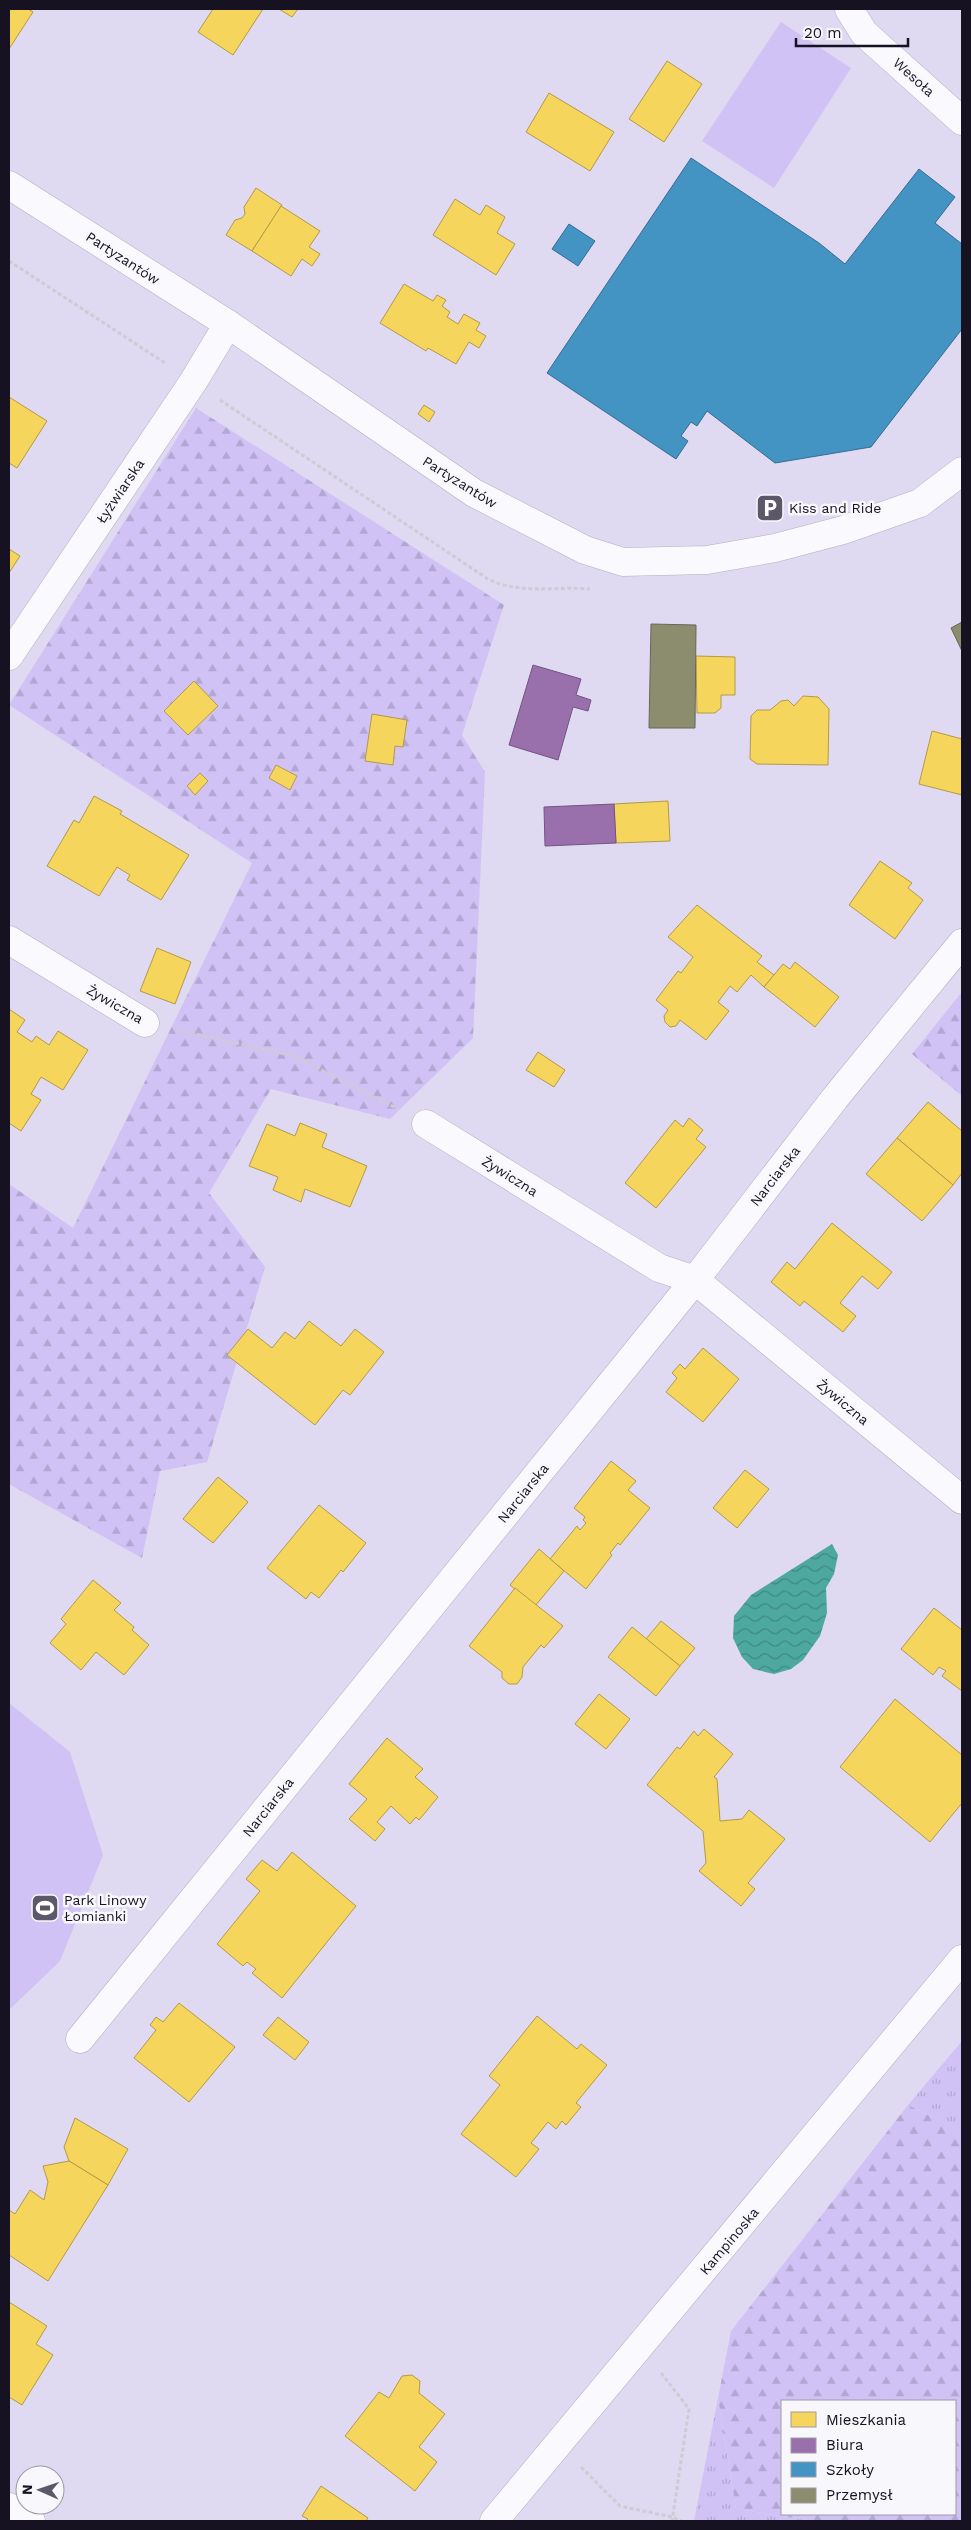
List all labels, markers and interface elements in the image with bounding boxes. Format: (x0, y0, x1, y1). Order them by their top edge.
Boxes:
scale bar (796, 15, 908, 47)
text: 20 m (804, 24, 842, 42)
street label: Wesoła (890, 54, 938, 100)
street label: Partyzantów (83, 228, 163, 288)
street label: Partyzantów (420, 453, 500, 511)
street label: Łyżwiarska (93, 456, 147, 526)
parking icon: Kiss and Ride (755, 493, 785, 523)
place label: Kiss and Ride (789, 500, 881, 516)
street label: Żywiczna (84, 981, 146, 1027)
street label: Narciarska (747, 1143, 803, 1209)
street label: Żywiczna (479, 1153, 541, 1199)
street label: Żywiczna (814, 1376, 872, 1428)
street label: Narciarska (494, 1460, 552, 1526)
street label: Narciarska (239, 1774, 297, 1840)
place label: Park Linowy Łomianki (64, 1892, 147, 1924)
sports icon: Park Linowy Łomianki (30, 1893, 60, 1923)
street label: Kampinoska (696, 2204, 762, 2278)
legend (781, 2400, 956, 2515)
text: Mieszkania (826, 2411, 906, 2429)
text: Biura (826, 2436, 864, 2454)
text: Szkoły (826, 2461, 874, 2479)
north arrow (15, 2465, 65, 2515)
text: N (19, 2484, 35, 2495)
text: Przemysł (826, 2486, 893, 2504)

